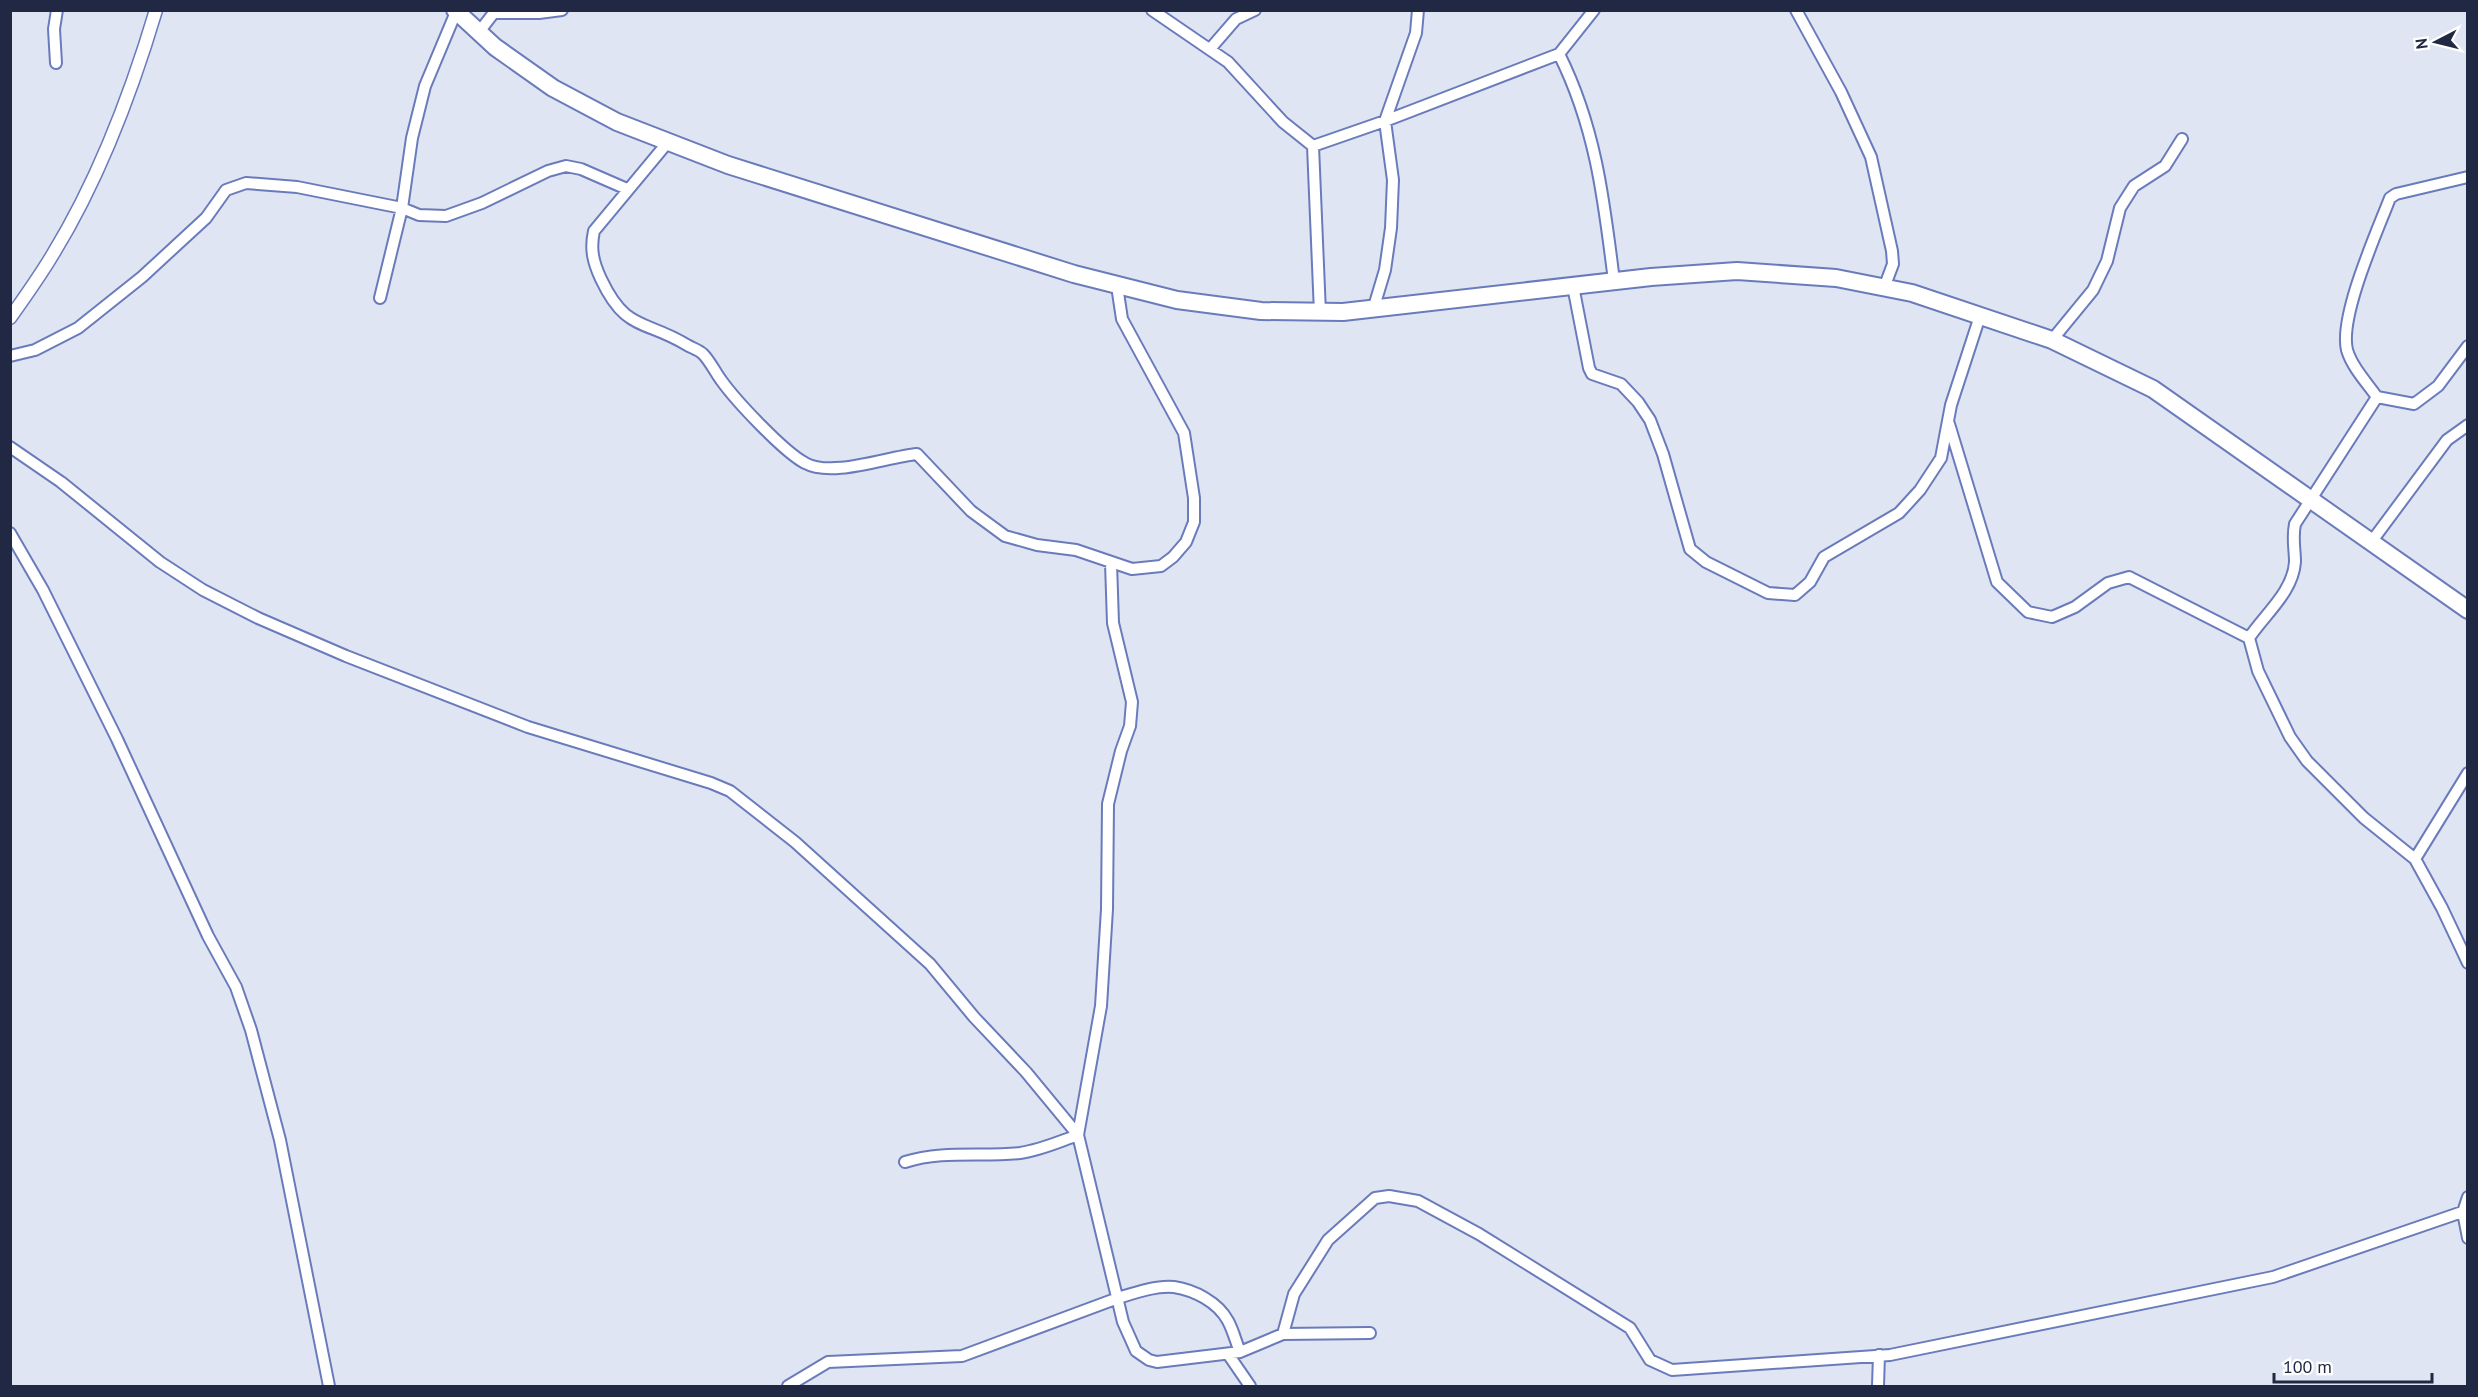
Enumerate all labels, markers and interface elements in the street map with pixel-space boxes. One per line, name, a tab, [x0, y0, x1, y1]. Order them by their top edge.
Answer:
north arrow	[2406, 12, 2466, 72]
text: N	[2411, 37, 2432, 50]
scale bar	[2274, 1346, 2432, 1384]
text: 100 m	[2283, 1355, 2332, 1378]

